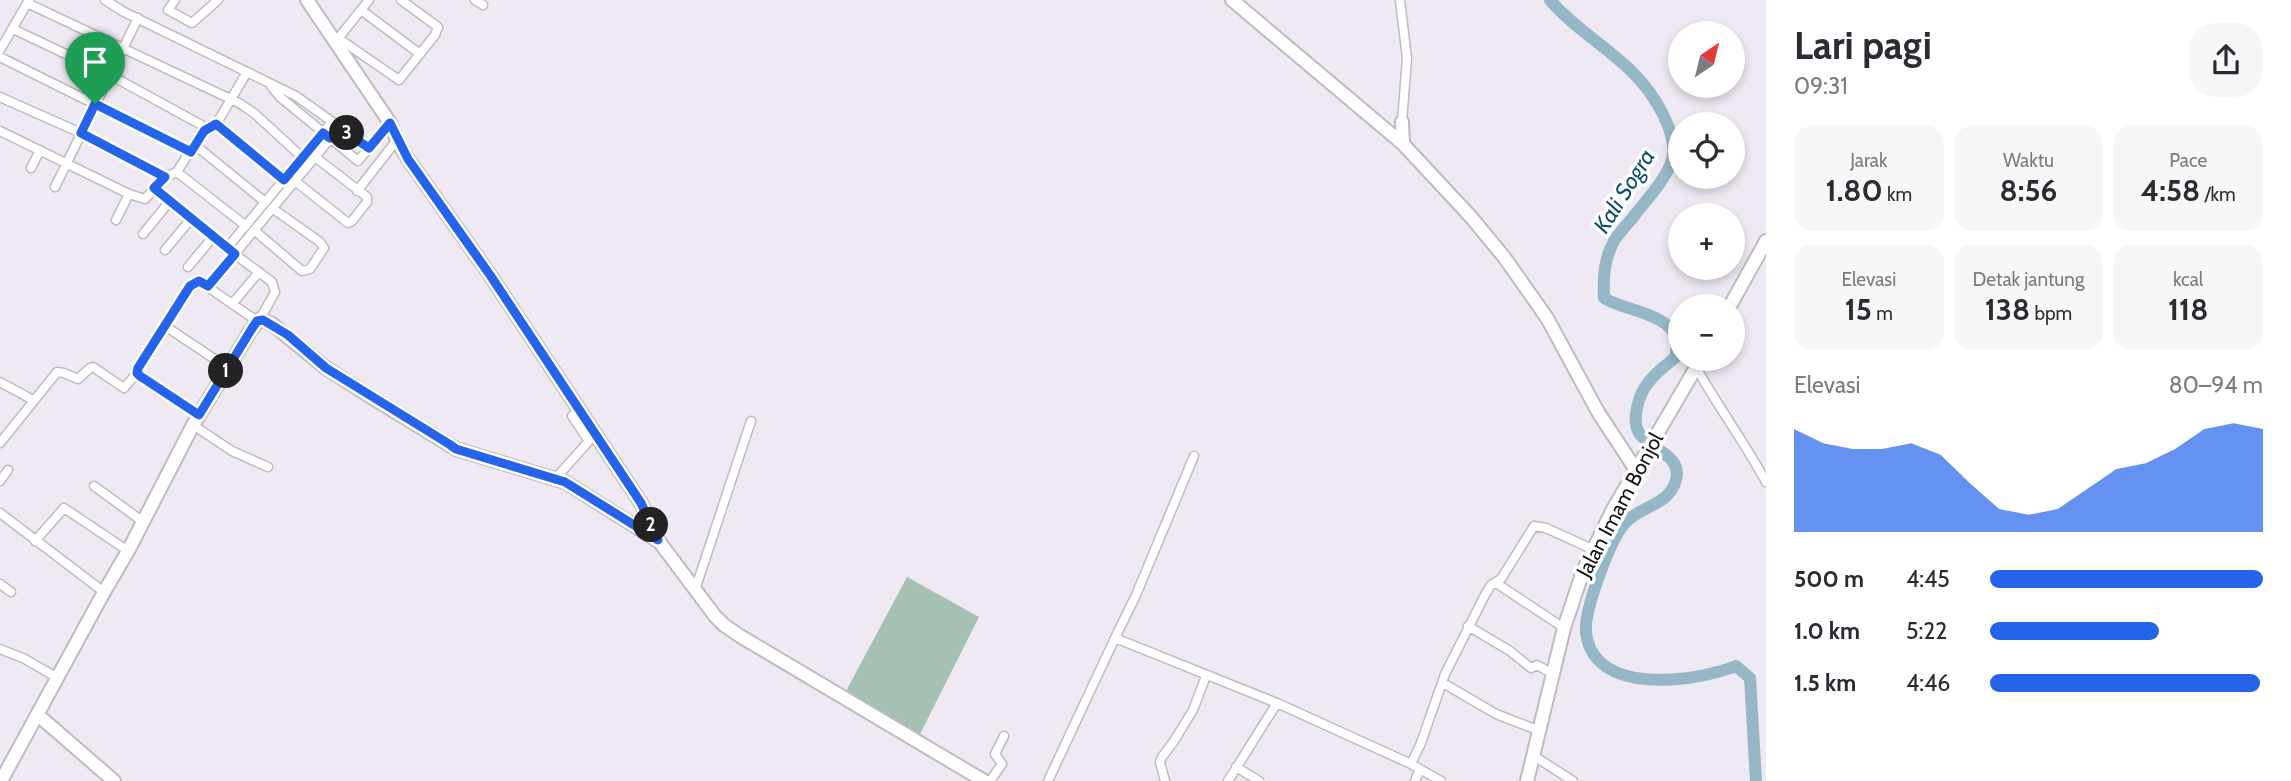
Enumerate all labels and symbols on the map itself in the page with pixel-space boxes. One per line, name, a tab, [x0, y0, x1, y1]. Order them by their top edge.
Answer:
north arrow	[1668, 21, 1745, 98]
pin	[65, 32, 125, 104]
pin: 3	[330, 116, 364, 150]
water label: Kali Sogra	[1587, 144, 1661, 238]
pin: 1	[208, 354, 244, 388]
street label: Jalan Imam Bonjol	[1570, 428, 1669, 583]
pin: 2	[634, 508, 668, 542]

